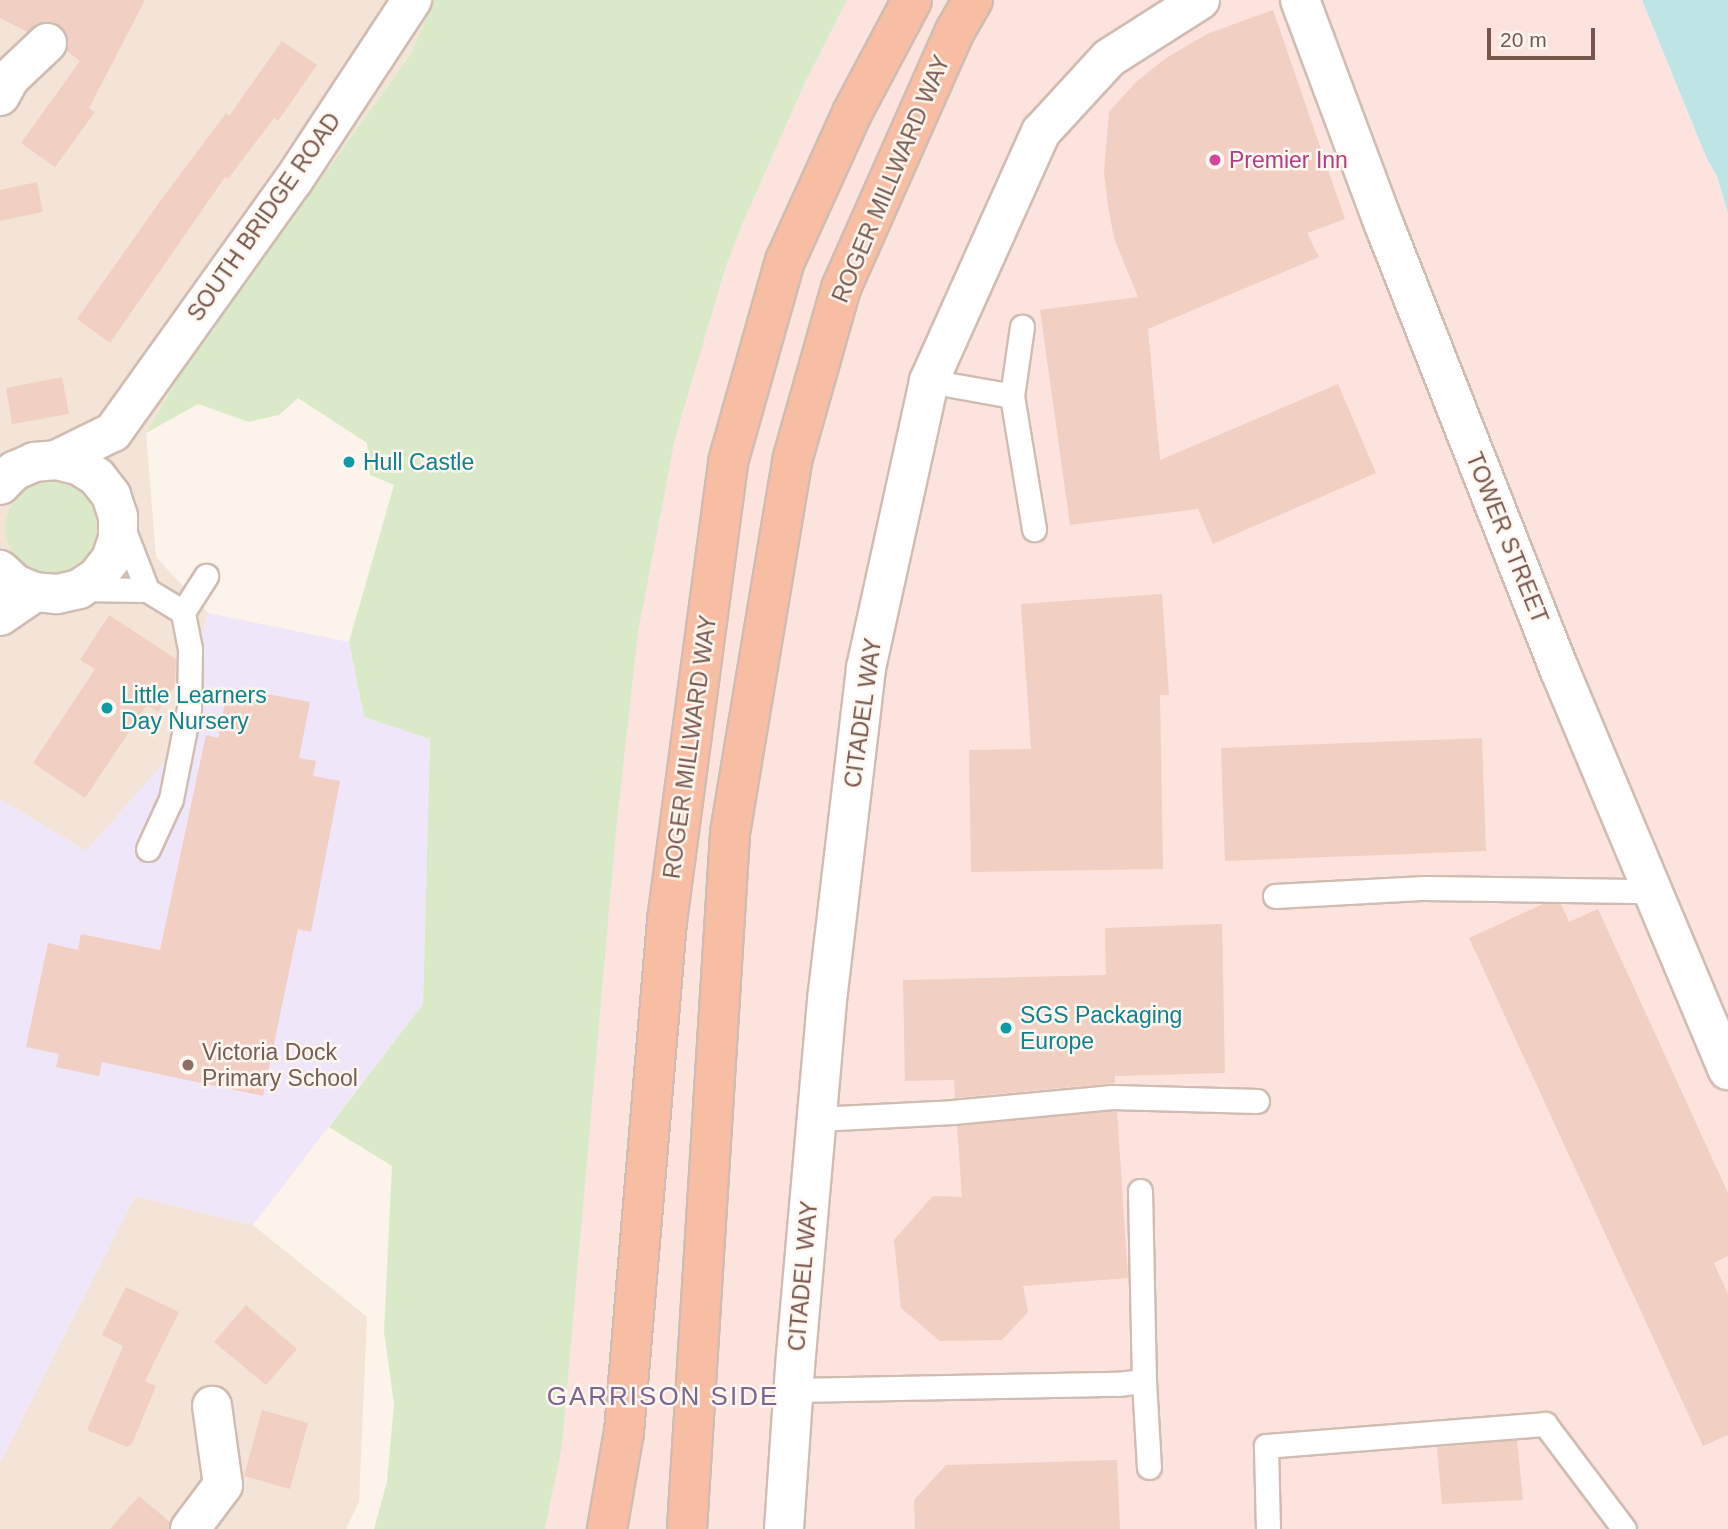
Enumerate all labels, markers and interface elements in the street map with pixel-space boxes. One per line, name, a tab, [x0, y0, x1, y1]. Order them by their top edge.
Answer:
scale bar	[1490, 14, 1598, 58]
text: 20 m	[1500, 28, 1547, 51]
street label: ROGER MILLWARD WAY	[826, 51, 956, 307]
street label: SOUTH BRIDGE ROAD	[182, 108, 346, 326]
place label: Premier Inn	[1229, 146, 1348, 174]
marker: Premier Inn	[1207, 152, 1223, 168]
place label: Hull Castle	[363, 448, 474, 476]
street label: TOWER STREET	[1460, 448, 1554, 628]
marker: Hull Castle	[341, 454, 357, 470]
street label: ROGER MILLWARD WAY	[658, 613, 722, 881]
street label: CITADEL WAY	[839, 636, 887, 790]
place label: Little Learners Day Nursery	[121, 681, 267, 735]
marker: Little Learners Day Nursery	[99, 700, 115, 716]
place label: SGS Packaging Europe	[1020, 1001, 1182, 1055]
marker: SGS Packaging Europe	[998, 1020, 1014, 1036]
place label: Victoria Dock Primary School	[202, 1038, 358, 1092]
marker: Victoria Dock Primary School	[180, 1057, 196, 1073]
street label: CITADEL WAY	[783, 1199, 823, 1353]
district label: GARRISON SIDE	[548, 1381, 778, 1413]

